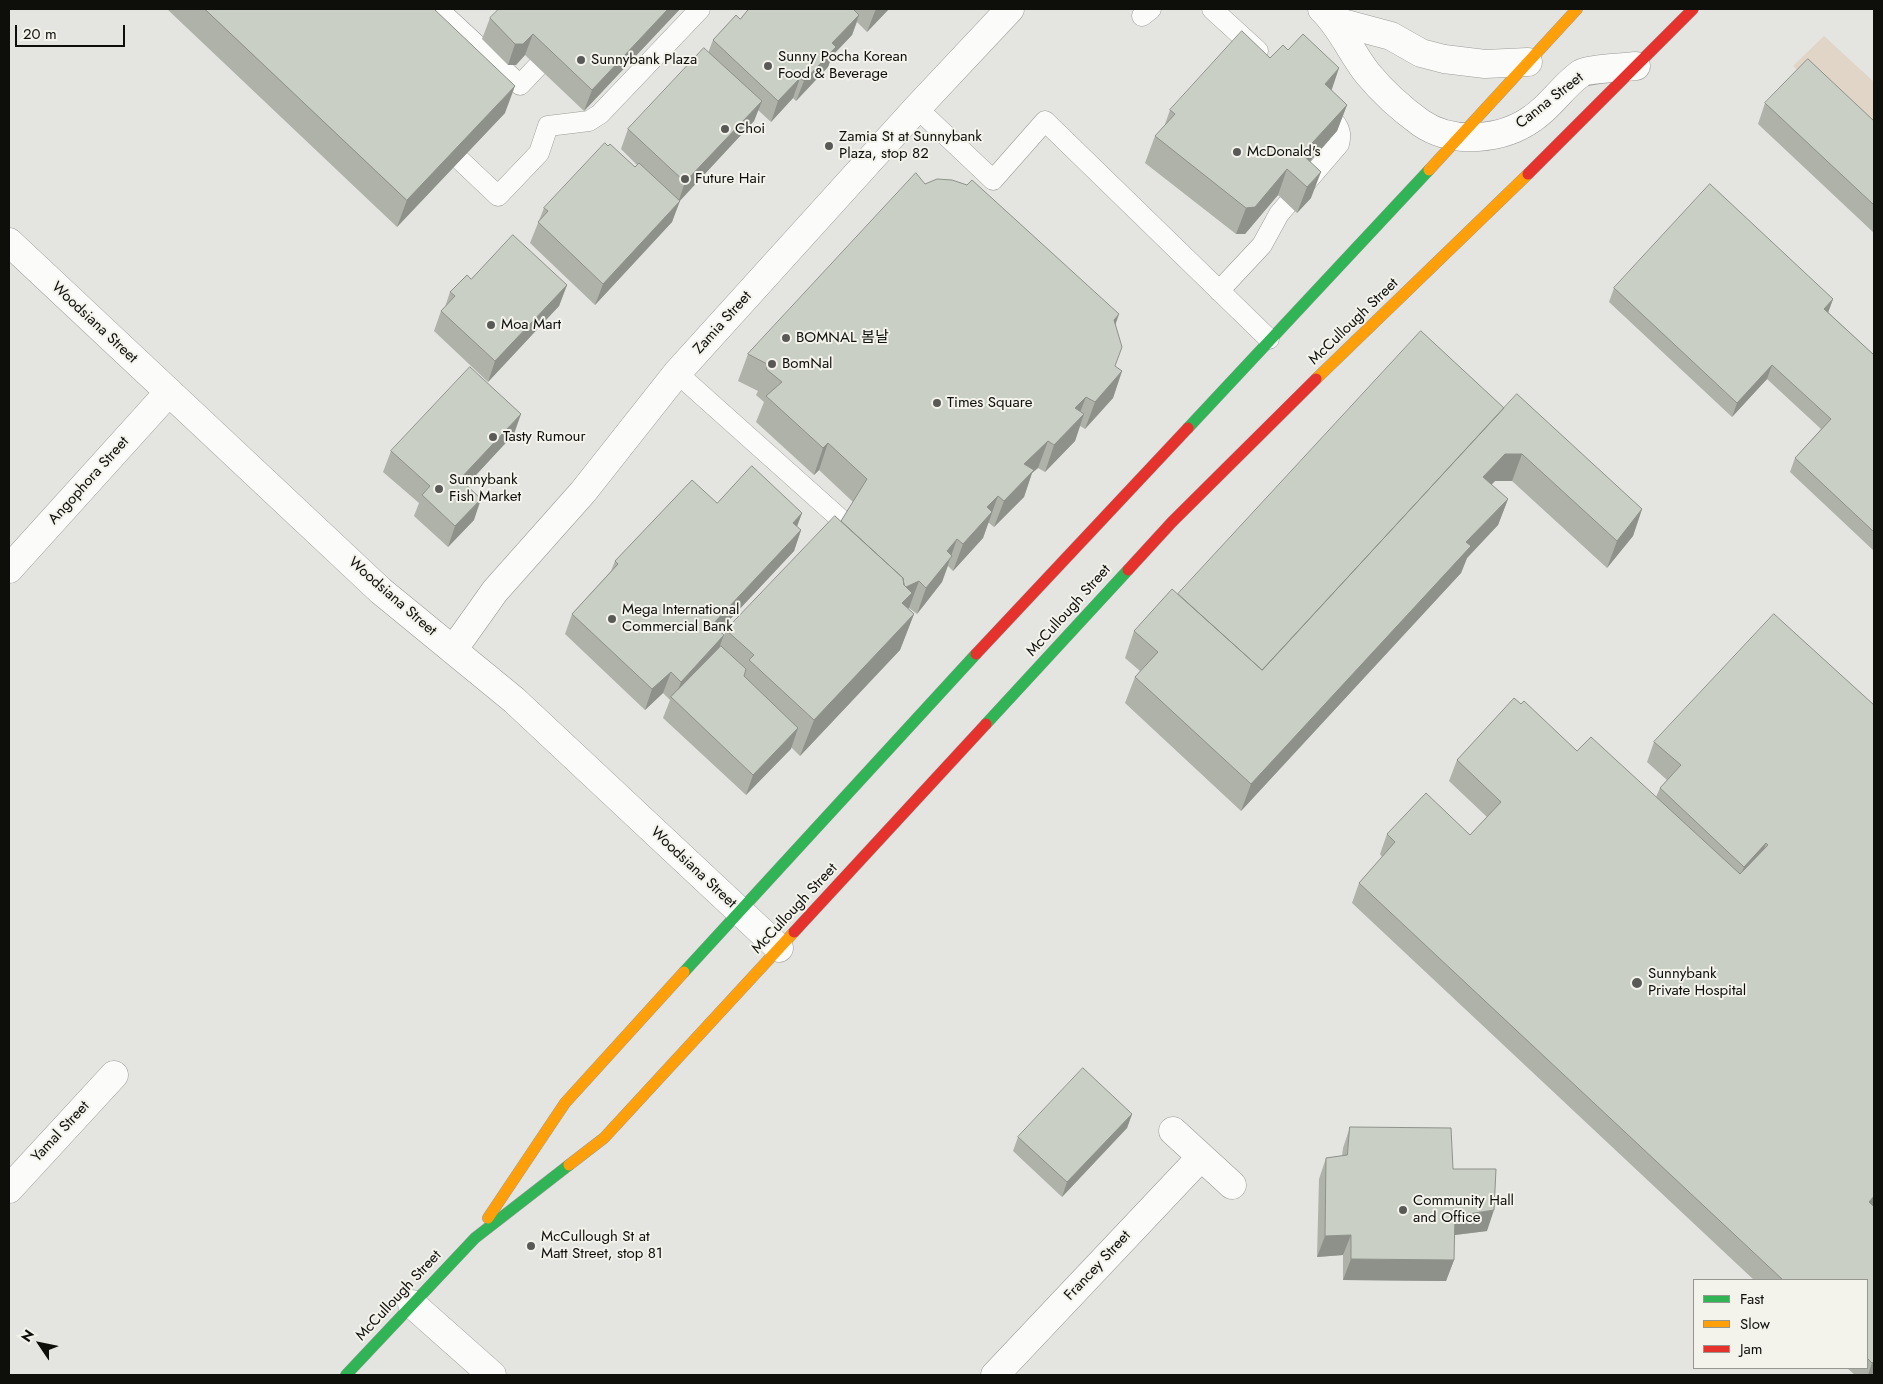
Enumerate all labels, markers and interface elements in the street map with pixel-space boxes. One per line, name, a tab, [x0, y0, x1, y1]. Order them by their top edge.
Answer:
scale bar	[18, 15, 128, 47]
text: 20 m	[23, 23, 57, 45]
place label: Sunny Pocha Korean Food & Beverage	[778, 48, 908, 83]
place label: Sunnybank Plaza	[591, 51, 697, 69]
marker: Sunnybank Plaza	[575, 54, 587, 66]
marker: Sunny Pocha Korean Food & Beverage	[762, 60, 774, 72]
street label: Canna Street	[1513, 69, 1587, 133]
place label: Choi	[735, 120, 765, 138]
marker: Choi	[719, 123, 731, 135]
place label: Zamia St at Sunnybank Plaza, stop 82	[839, 128, 982, 163]
marker: Zamia St at Sunnybank Plaza, stop 82	[823, 140, 835, 152]
place label: McDonald's	[1247, 143, 1321, 161]
marker: McDonald's	[1231, 146, 1243, 158]
place label: Future Hair	[695, 170, 766, 188]
marker: Future Hair	[679, 173, 691, 185]
street label: McCullough Street	[1306, 275, 1402, 369]
street label: Woodsiana Street	[47, 279, 141, 367]
street label: Zamia Street	[690, 288, 756, 358]
place label: Moa Mart	[501, 316, 561, 334]
marker: Moa Mart	[485, 319, 497, 331]
place label: BOMNAL 봄날	[796, 329, 889, 347]
marker: BOMNAL 봄날	[780, 332, 792, 344]
place label: BomNal	[782, 355, 833, 373]
marker: BomNal	[766, 358, 778, 370]
place label: Times Square	[947, 394, 1032, 412]
marker: Times Square	[931, 397, 943, 409]
place label: Tasty Rumour	[503, 428, 586, 446]
marker: Tasty Rumour	[487, 431, 499, 443]
street label: Angophora Street	[45, 433, 133, 529]
place label: Sunnybank Fish Market	[449, 471, 521, 506]
marker: Sunnybank Fish Market	[433, 483, 445, 495]
street label: Woodsiana Street	[344, 554, 440, 640]
street label: McCullough Street	[1023, 561, 1115, 661]
place label: Mega International Commercial Bank	[622, 601, 739, 636]
marker: Mega International Commercial Bank	[606, 613, 618, 625]
street label: Woodsiana Street	[646, 824, 740, 912]
street label: McCullough Street	[748, 860, 842, 958]
place label: Sunnybank Private Hospital	[1648, 965, 1746, 1000]
marker: Sunnybank Private Hospital	[1630, 976, 1644, 990]
street label: Yamal Street	[28, 1098, 94, 1166]
place label: Community Hall and Office	[1413, 1192, 1514, 1227]
marker: Community Hall and Office	[1397, 1204, 1409, 1216]
street label: Francey Street	[1061, 1227, 1135, 1305]
place label: McCullough St at Matt Street, stop 81	[541, 1228, 663, 1263]
marker: McCullough St at Matt Street, stop 81	[525, 1240, 537, 1252]
street label: McCullough Street	[352, 1247, 446, 1345]
legend	[1693, 1279, 1868, 1369]
text: Fast	[1740, 1288, 1764, 1310]
text: Slow	[1740, 1313, 1770, 1335]
north arrow	[15, 1319, 65, 1369]
text: N	[16, 1325, 39, 1346]
text: Jam	[1740, 1338, 1763, 1360]

